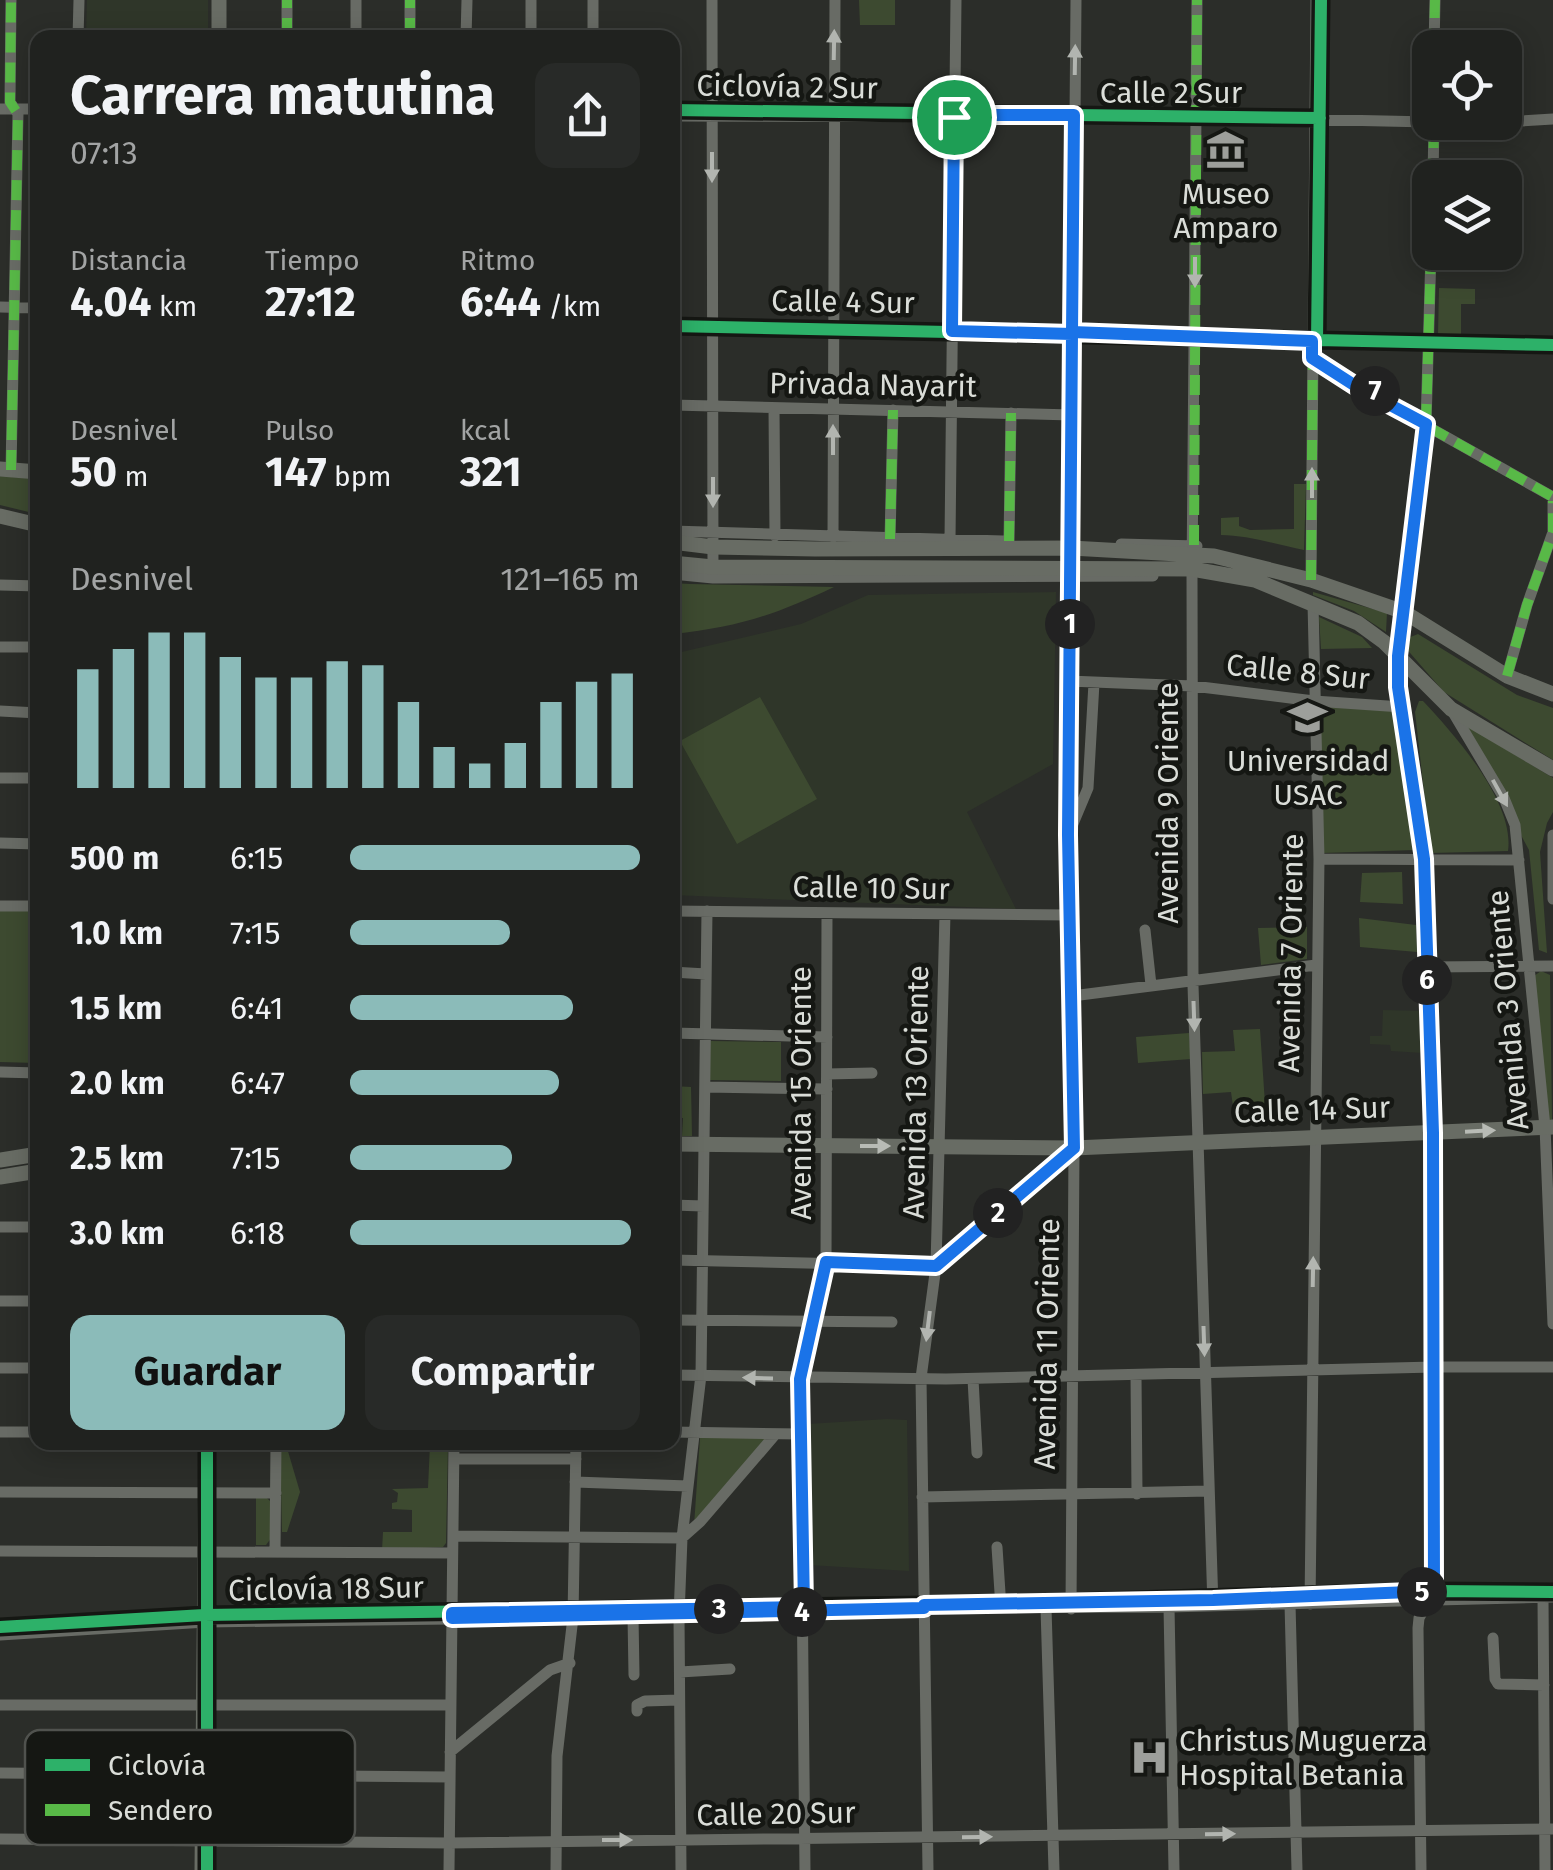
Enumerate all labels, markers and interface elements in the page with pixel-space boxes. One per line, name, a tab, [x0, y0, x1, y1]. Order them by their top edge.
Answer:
one-way arrow	[826, 28, 842, 60]
map controls	[1412, 30, 1522, 270]
button: locate	[1412, 30, 1522, 140]
one-way arrow	[1067, 44, 1083, 76]
text: Carrera matutina	[70, 63, 495, 129]
button: share	[535, 63, 640, 168]
street label: Ciclovía 2 Sur	[696, 67, 878, 107]
pin	[912, 75, 997, 160]
street label: Calle 2 Sur	[1100, 75, 1243, 111]
icon: arrive	[927, 90, 982, 145]
museum icon: Museo Amparo	[1205, 129, 1247, 171]
text: 07:13	[70, 134, 138, 172]
one-way arrow	[704, 152, 720, 184]
button: layers	[1412, 160, 1522, 270]
place label: Museo Amparo	[1174, 176, 1278, 246]
text: Distancia	[70, 244, 187, 277]
text: Tiempo	[265, 244, 360, 277]
text: Ritmo	[460, 244, 535, 277]
one-way arrow	[1187, 257, 1203, 289]
text: 4.04	[70, 277, 152, 327]
text: 27:12	[265, 277, 356, 327]
text: 6:44	[460, 277, 541, 327]
street label: Calle 4 Sur	[771, 283, 915, 321]
text: km	[152, 290, 197, 323]
text: /km	[541, 290, 601, 323]
street label: Privada Nayarit	[769, 365, 977, 405]
pin: 7	[1350, 366, 1400, 416]
text: 7	[1368, 374, 1382, 407]
text: Desnivel	[70, 414, 178, 447]
text: Pulso	[265, 414, 334, 447]
text: kcal	[460, 414, 510, 447]
one-way arrow	[825, 423, 841, 455]
text: 50	[70, 447, 117, 497]
text: 147	[265, 447, 327, 497]
text: 321	[460, 447, 522, 497]
text: m	[117, 460, 149, 493]
text: bpm	[327, 460, 391, 493]
one-way arrow	[1304, 466, 1320, 498]
one-way arrow	[705, 477, 721, 509]
text: Desnivel	[70, 560, 193, 598]
text: 121–165 m	[500, 560, 640, 598]
pin: 1	[1045, 599, 1095, 649]
text: 1	[1064, 607, 1077, 640]
street label: Calle 8 Sur	[1224, 647, 1372, 697]
street label: Avenida 9 Oriente	[1150, 682, 1186, 924]
school or university icon: Universidad USAC	[1287, 696, 1329, 738]
place label: Universidad USAC	[1227, 743, 1389, 813]
one-way arrow	[1492, 779, 1509, 808]
street label: Avenida 7 Oriente	[1271, 833, 1311, 1073]
text: 500 m	[70, 839, 159, 877]
text: 6:15	[230, 839, 283, 877]
street label: Calle 10 Sur	[792, 869, 950, 907]
street label: Avenida 3 Oriente	[1480, 888, 1536, 1132]
text: 1.0 km	[70, 914, 163, 952]
text: 7:15	[230, 914, 281, 952]
pin: 6	[1402, 955, 1452, 1005]
text: 6	[1419, 963, 1435, 996]
street label: Avenida 13 Oriente	[896, 965, 936, 1219]
street label: Avenida 15 Oriente	[783, 966, 819, 1220]
text: 1.5 km	[70, 989, 162, 1027]
text: 6:41	[230, 989, 284, 1027]
one-way arrow	[1187, 1000, 1203, 1032]
text: 2.0 km	[70, 1064, 165, 1102]
text: 6:47	[230, 1064, 285, 1102]
street label: Calle 14 Sur	[1233, 1089, 1391, 1131]
one-way arrow	[1464, 1123, 1496, 1139]
one-way arrow	[859, 1138, 891, 1154]
text: 2.5 km	[70, 1139, 164, 1177]
text: 7:15	[230, 1139, 281, 1177]
pin: 2	[973, 1188, 1023, 1238]
text: 2	[991, 1196, 1005, 1229]
text: 3.0 km	[70, 1214, 165, 1252]
text: 6:18	[230, 1214, 285, 1252]
street label: Avenida 11 Oriente	[1027, 1218, 1067, 1470]
one-way arrow	[1305, 1256, 1321, 1288]
one-way arrow	[920, 1310, 936, 1342]
button: Guardar	[70, 1315, 345, 1430]
button: Compartir	[365, 1315, 640, 1430]
one-way arrow	[1197, 1325, 1213, 1357]
one-way arrow	[741, 1369, 773, 1385]
pin: 5	[1397, 1567, 1447, 1617]
street label: Ciclovía 18 Sur	[228, 1569, 425, 1609]
text: 5	[1414, 1575, 1430, 1608]
pin: 3	[694, 1584, 744, 1634]
pin: 4	[777, 1587, 827, 1637]
text: 3	[712, 1592, 726, 1625]
text: 4	[794, 1595, 810, 1628]
place label: Christus Muguerza Hospital Betania	[1179, 1723, 1428, 1793]
legend	[25, 1730, 355, 1845]
hospital icon: Christus Muguerza Hospital Betania	[1128, 1737, 1170, 1779]
text: Ciclovía	[108, 1749, 206, 1782]
text: Sendero	[108, 1794, 213, 1827]
street label: Calle 20 Sur	[696, 1795, 856, 1833]
one-way arrow	[1205, 1825, 1237, 1841]
one-way arrow	[961, 1828, 993, 1844]
one-way arrow	[601, 1832, 633, 1848]

